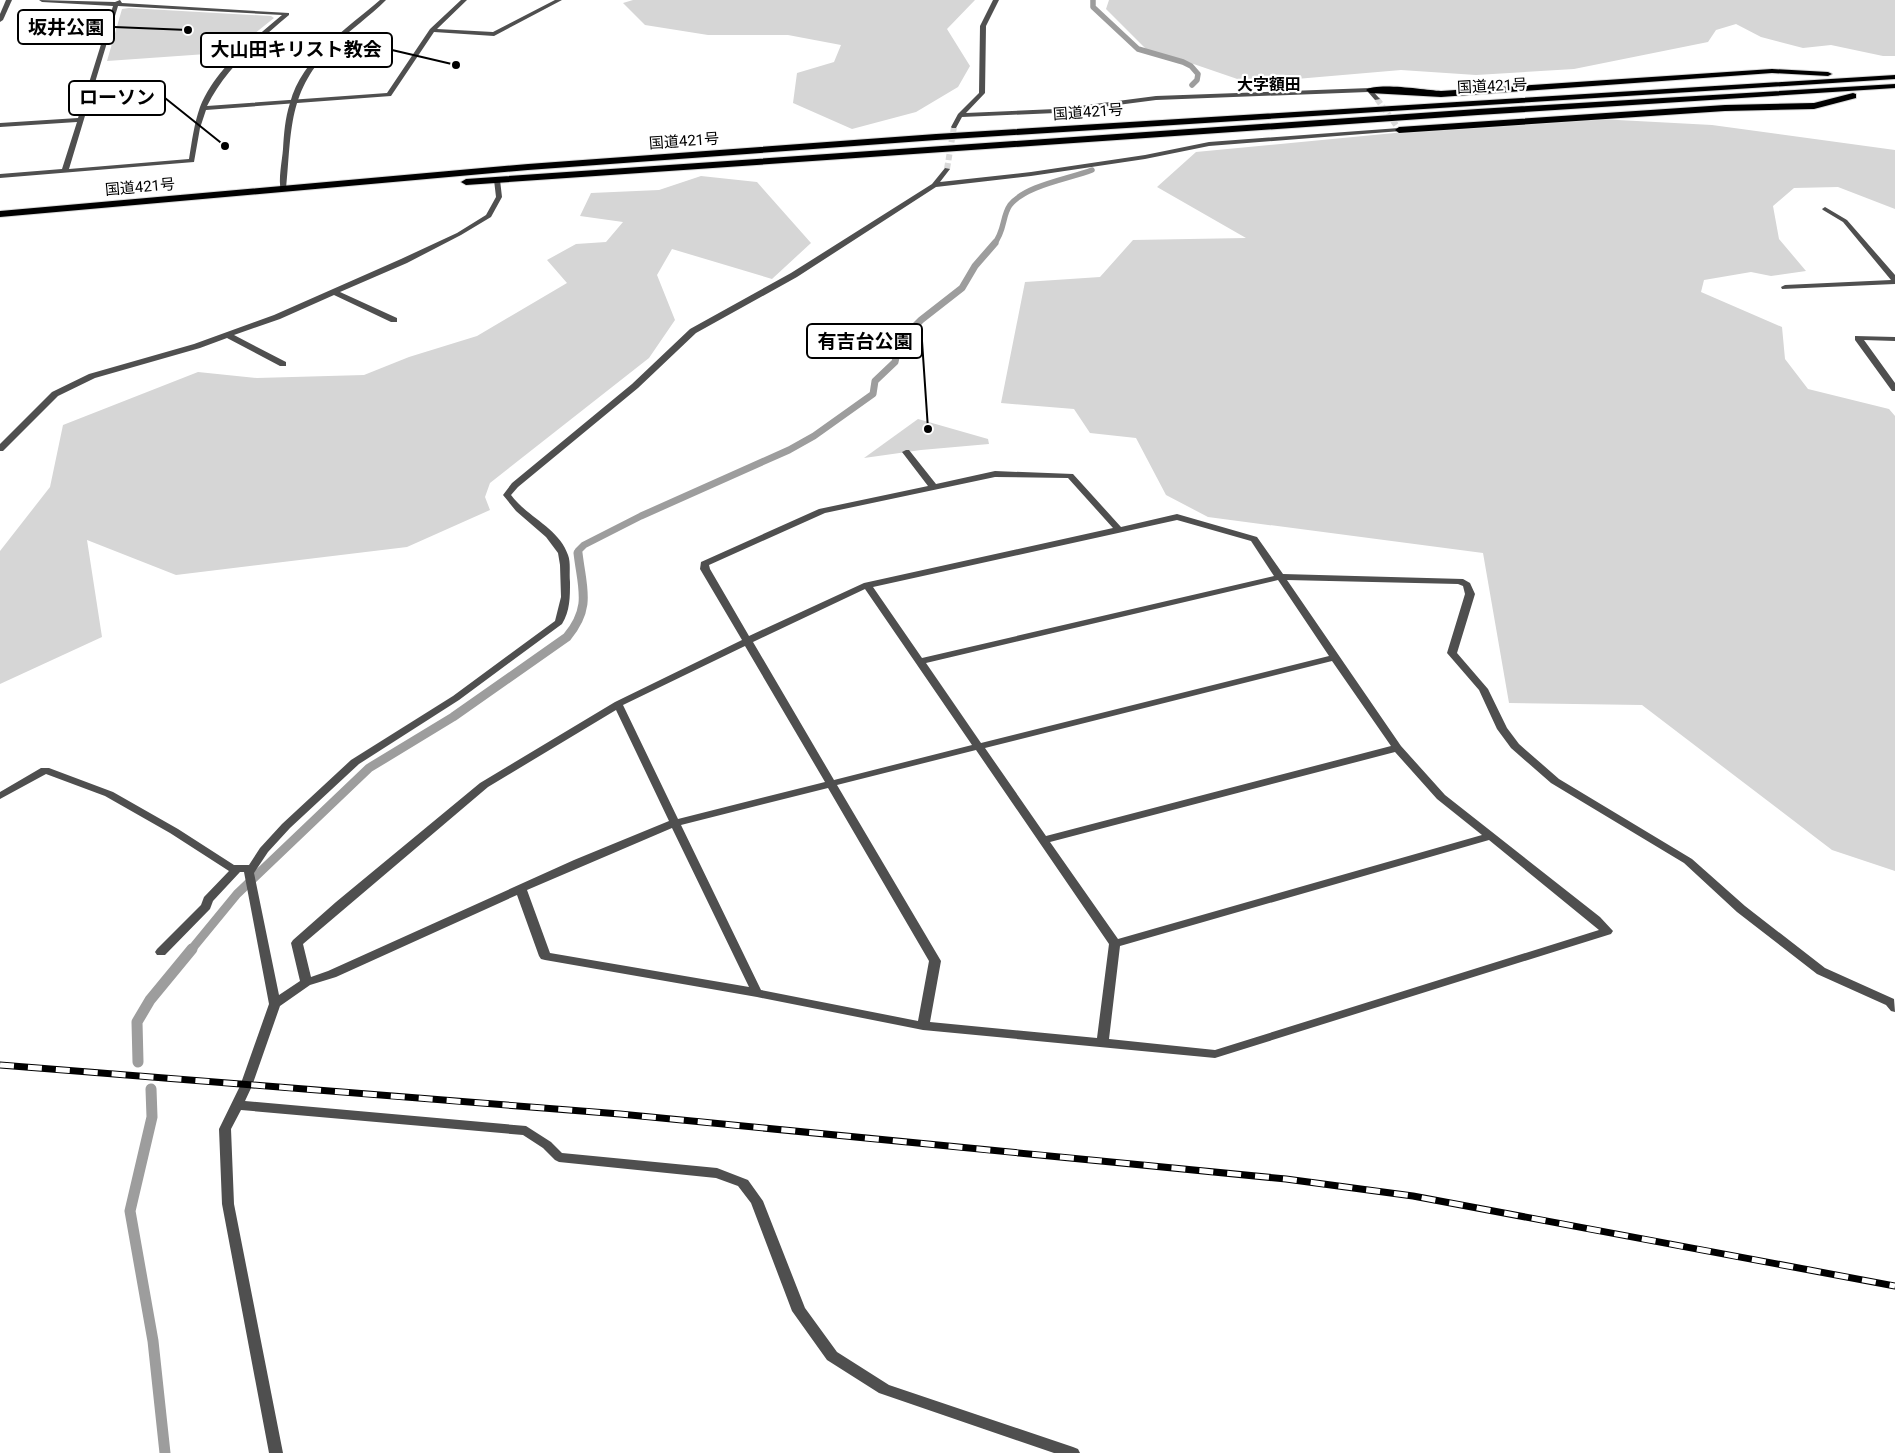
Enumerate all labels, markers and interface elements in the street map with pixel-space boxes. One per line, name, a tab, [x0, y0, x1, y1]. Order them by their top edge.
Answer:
callout: 坂井公園	[18, 10, 114, 44]
text: 坂井公園	[28, 16, 104, 39]
callout: 大山田キリスト教会	[201, 33, 392, 67]
text: 大山田キリスト教会	[210, 38, 382, 61]
district label: 大字額田	[1237, 75, 1301, 94]
street label: 国道421号	[1456, 75, 1528, 97]
callout: ローソン	[69, 81, 165, 115]
text: ローソン	[79, 86, 155, 109]
street label: 国道421号	[1052, 101, 1124, 123]
street label: 国道421号	[648, 130, 720, 152]
street label: 国道421号	[104, 175, 176, 199]
callout: 有吉台公園	[807, 324, 922, 358]
text: 有吉台公園	[817, 330, 913, 353]

